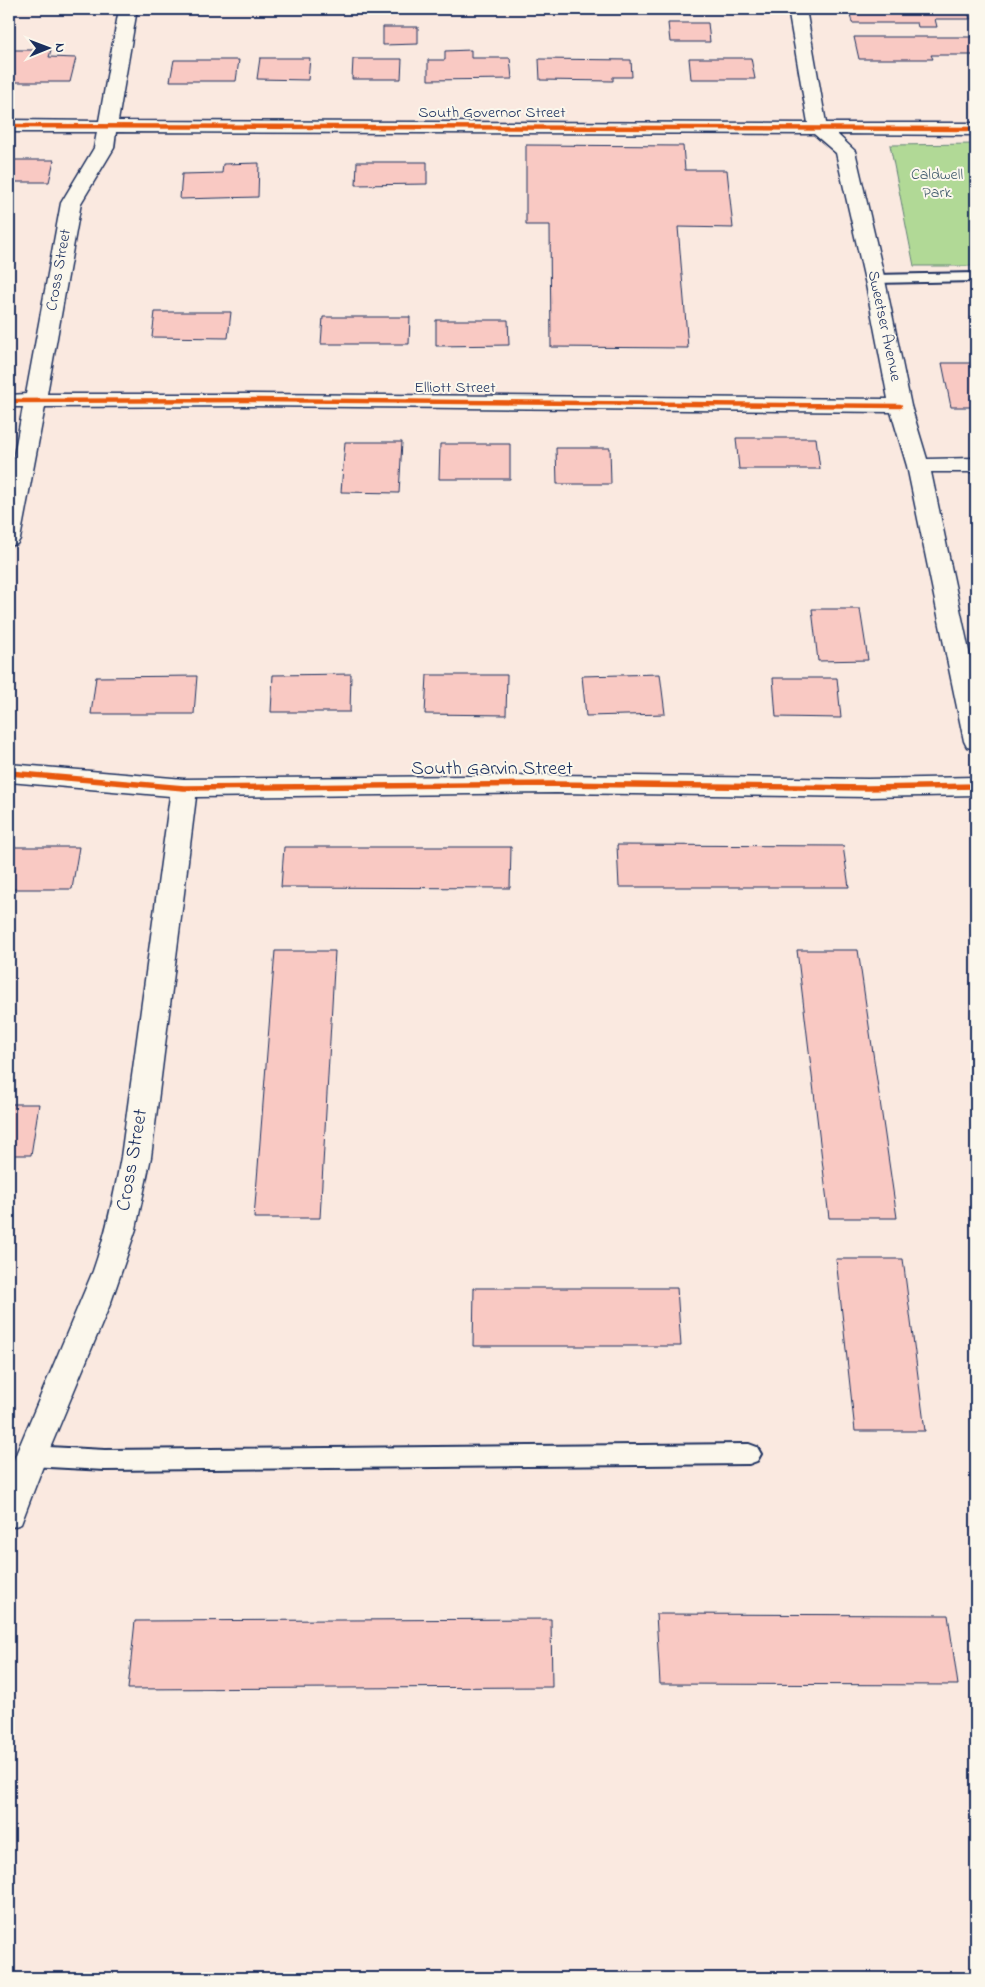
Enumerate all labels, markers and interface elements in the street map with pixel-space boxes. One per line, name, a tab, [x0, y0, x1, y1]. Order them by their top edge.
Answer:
north arrow	[22, 22, 72, 72]
text: N	[49, 43, 70, 53]
street label: South Governor Street	[418, 101, 566, 125]
park label: Caldwell Park	[911, 163, 963, 205]
street label: Cross Street	[40, 227, 78, 313]
street label: Sweetser Avenue	[861, 268, 908, 384]
street label: Elliott Street	[414, 376, 496, 400]
street label: South Garvin Street	[411, 755, 573, 784]
street label: Cross Street	[110, 1106, 156, 1213]

